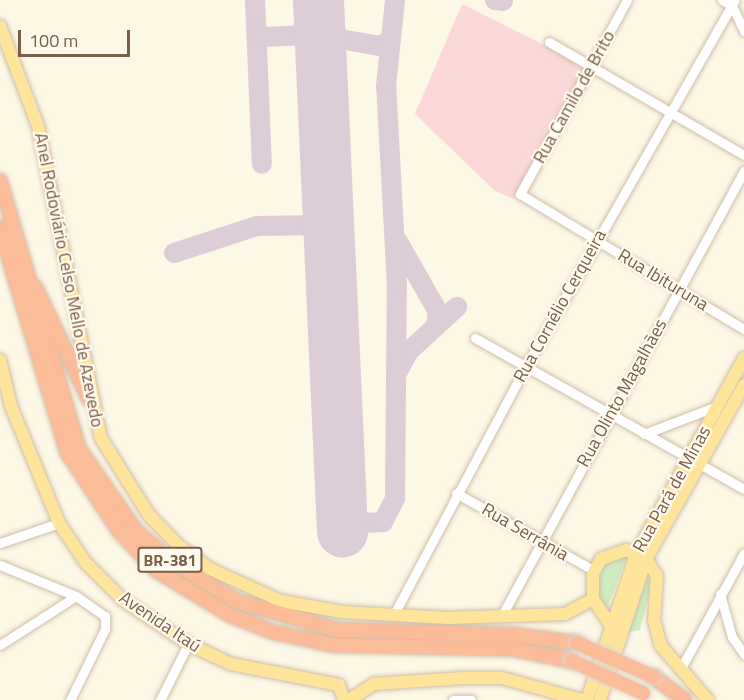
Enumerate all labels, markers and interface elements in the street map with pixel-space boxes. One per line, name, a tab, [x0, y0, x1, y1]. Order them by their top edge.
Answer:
scale bar	[21, 18, 134, 56]
text: 100 m	[29, 27, 78, 54]
street label: Rua Camilo de Brito	[529, 27, 619, 167]
street label: Anel Rodoviário Celso Mello de Azevedo	[30, 131, 108, 429]
street label: Rua Cornélio Cerqueira	[509, 226, 611, 386]
street label: Rua Ibituruna	[614, 245, 712, 315]
street label: Rua Olinto Magalhães	[572, 315, 672, 471]
street label: Rua Pará de Minas	[628, 422, 716, 556]
street label: Rua Serrânia	[478, 499, 572, 565]
road number: BR-381	[137, 547, 203, 573]
street label: Avenida Itaú	[115, 587, 205, 657]

